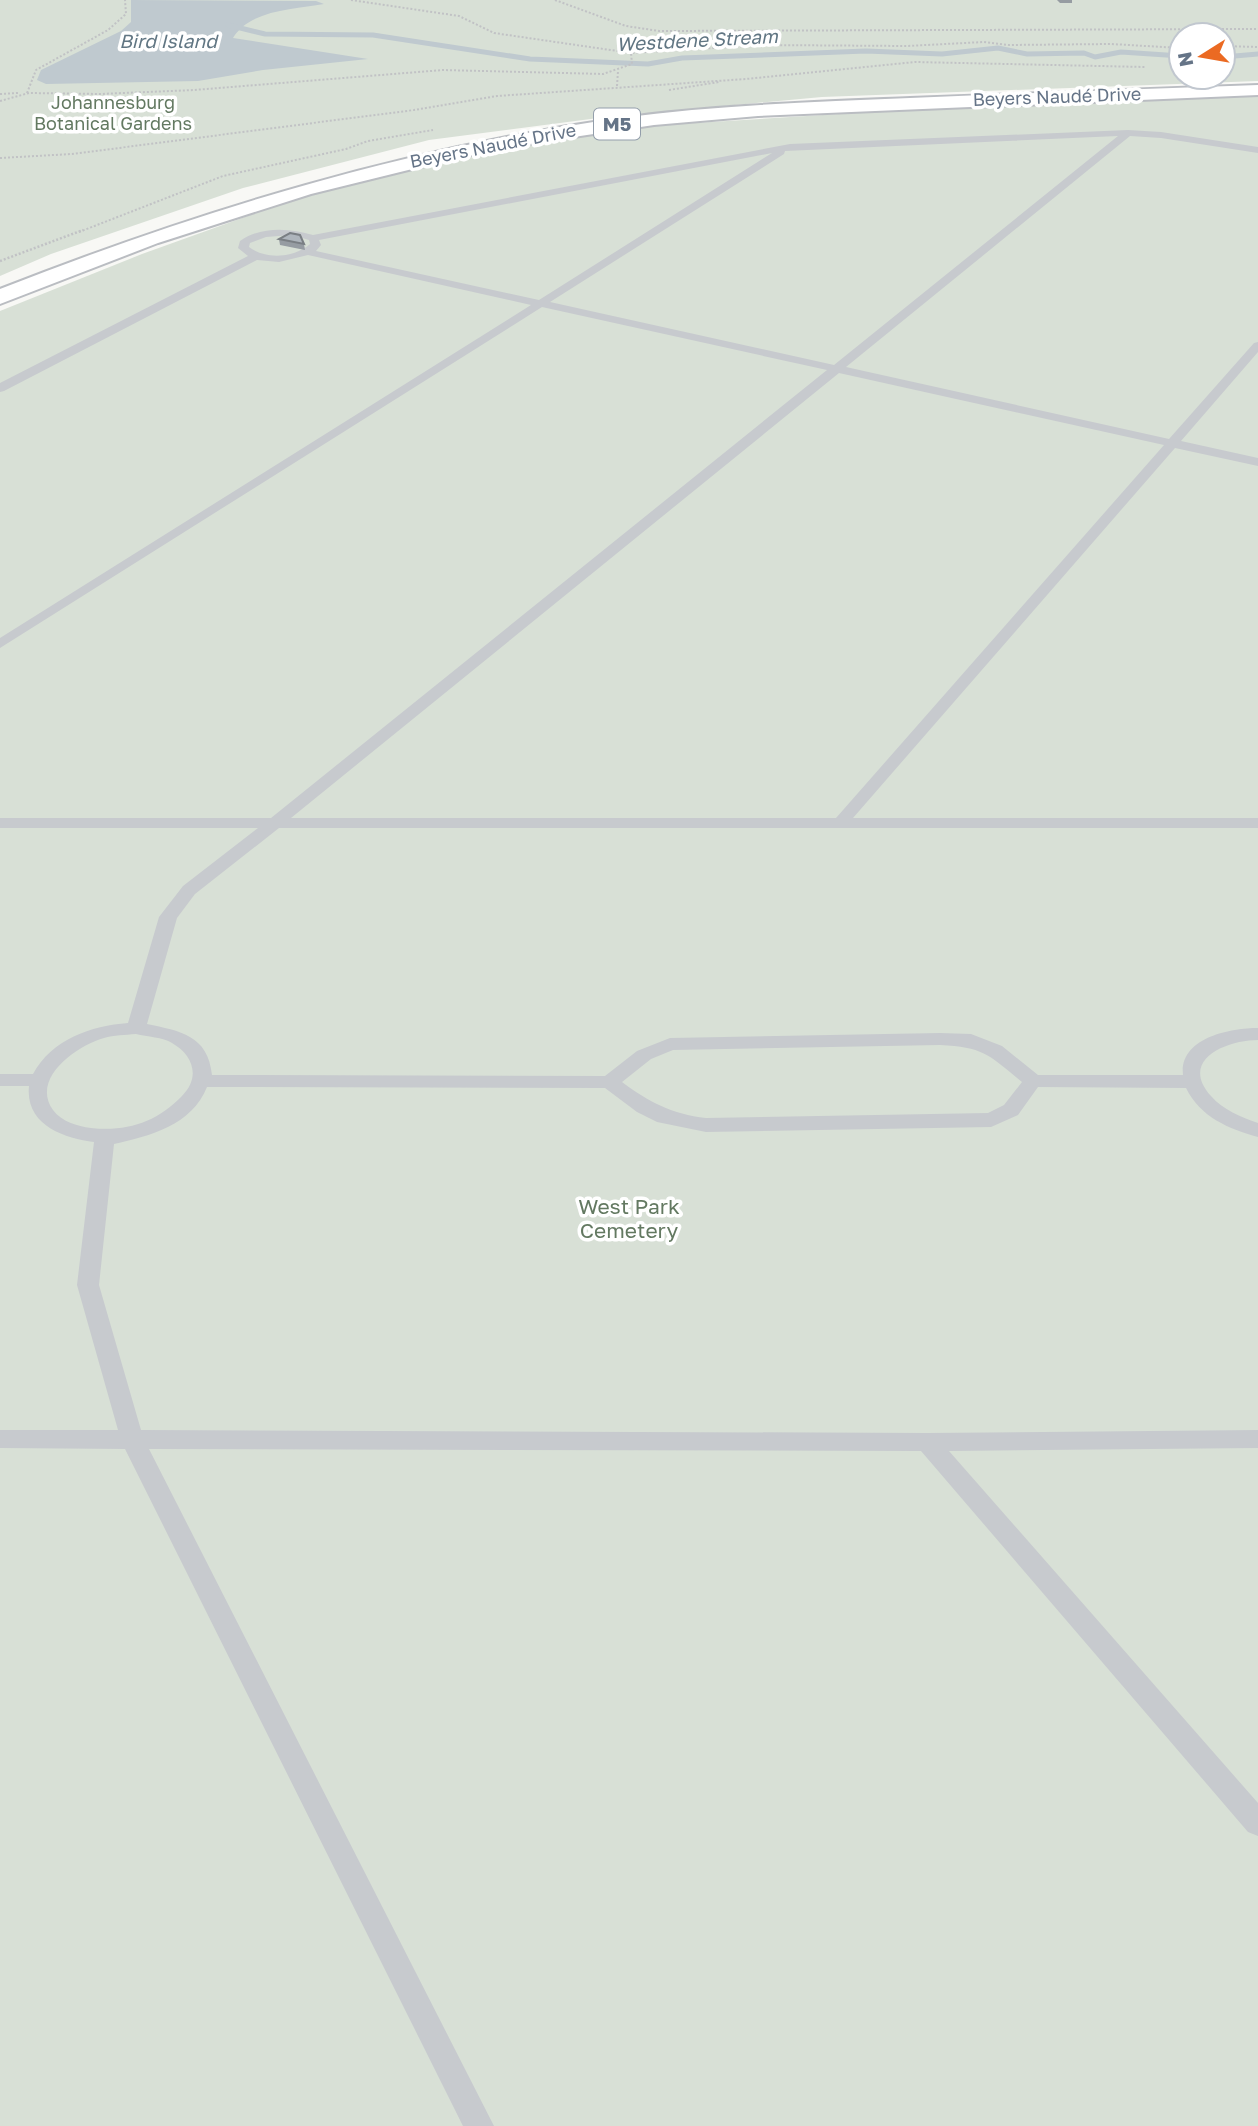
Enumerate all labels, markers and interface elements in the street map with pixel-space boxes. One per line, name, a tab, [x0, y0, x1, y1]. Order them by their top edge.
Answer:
north arrow	[1167, 21, 1237, 91]
water label: Westdene Stream	[616, 24, 779, 55]
water label: Bird Island	[119, 29, 219, 52]
text: N	[1172, 50, 1197, 69]
street label: Beyers Naudé Drive	[972, 82, 1142, 110]
park label: Johannesburg Botanical Gardens	[34, 91, 192, 134]
road number: M5	[594, 108, 640, 140]
street label: Beyers Naudé Drive	[408, 118, 578, 172]
park label: West Park Cemetery	[578, 1193, 680, 1243]

